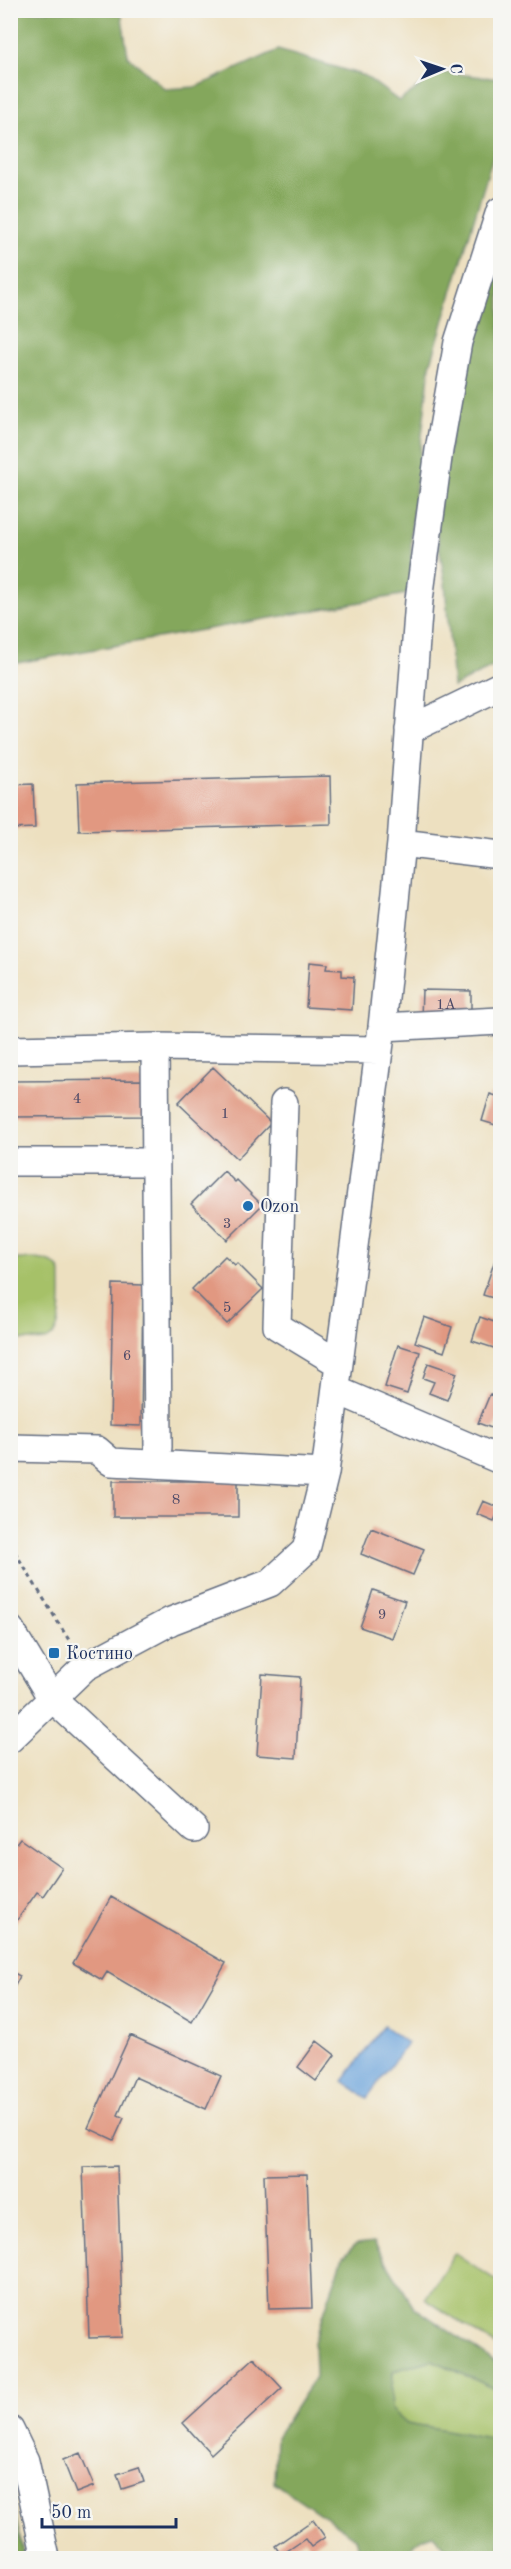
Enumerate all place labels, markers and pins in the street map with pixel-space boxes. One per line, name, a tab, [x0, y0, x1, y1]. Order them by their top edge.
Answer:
place label: Ozon	[260, 1198, 299, 1216]
marker: Ozon	[241, 1199, 255, 1213]
place label: Костино	[66, 1645, 133, 1663]
marker: Костино	[47, 1646, 61, 1660]

